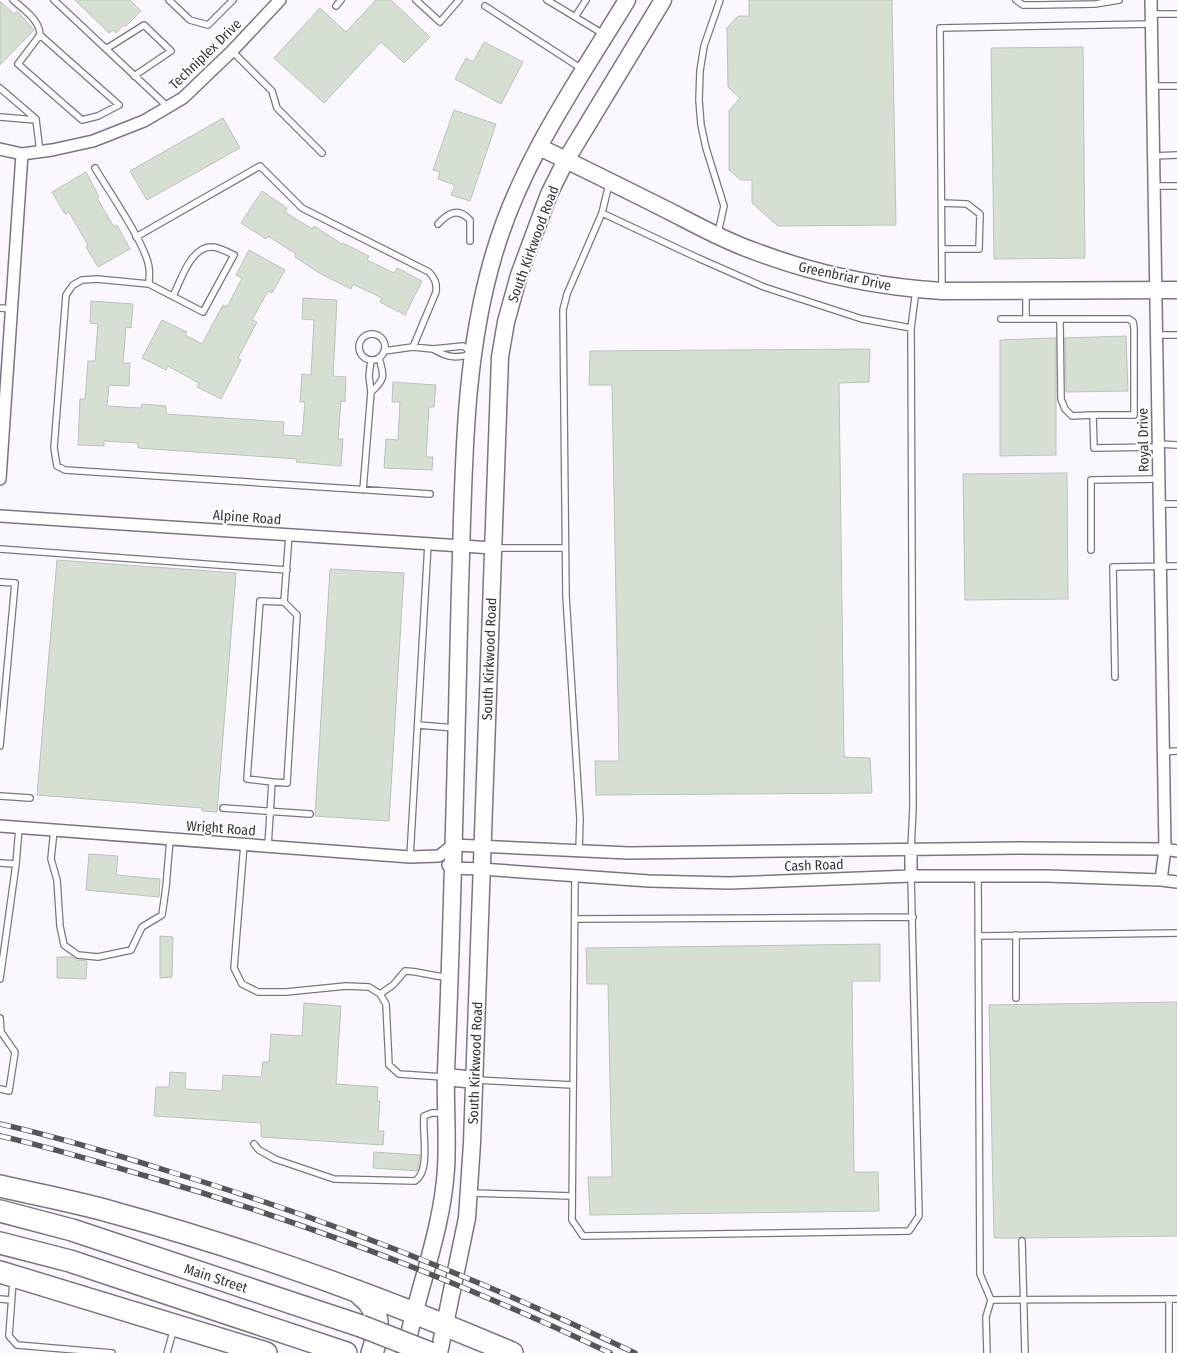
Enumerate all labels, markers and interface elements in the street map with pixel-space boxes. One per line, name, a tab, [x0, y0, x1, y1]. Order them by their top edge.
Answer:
street label: Techniplex Drive	[166, 16, 245, 93]
street label: South Kirkwood Road	[504, 184, 562, 305]
street label: Greenbriar Drive	[797, 258, 893, 295]
street label: Royal Drive	[1134, 408, 1153, 472]
street label: Alpine Road	[212, 507, 282, 528]
street label: South Kirkwood Road	[479, 597, 500, 721]
street label: Wright Road	[186, 818, 256, 839]
street label: Cash Road	[784, 856, 844, 875]
street label: South Kirkwood Road	[465, 1001, 486, 1125]
street label: Main Street	[182, 1260, 250, 1297]

